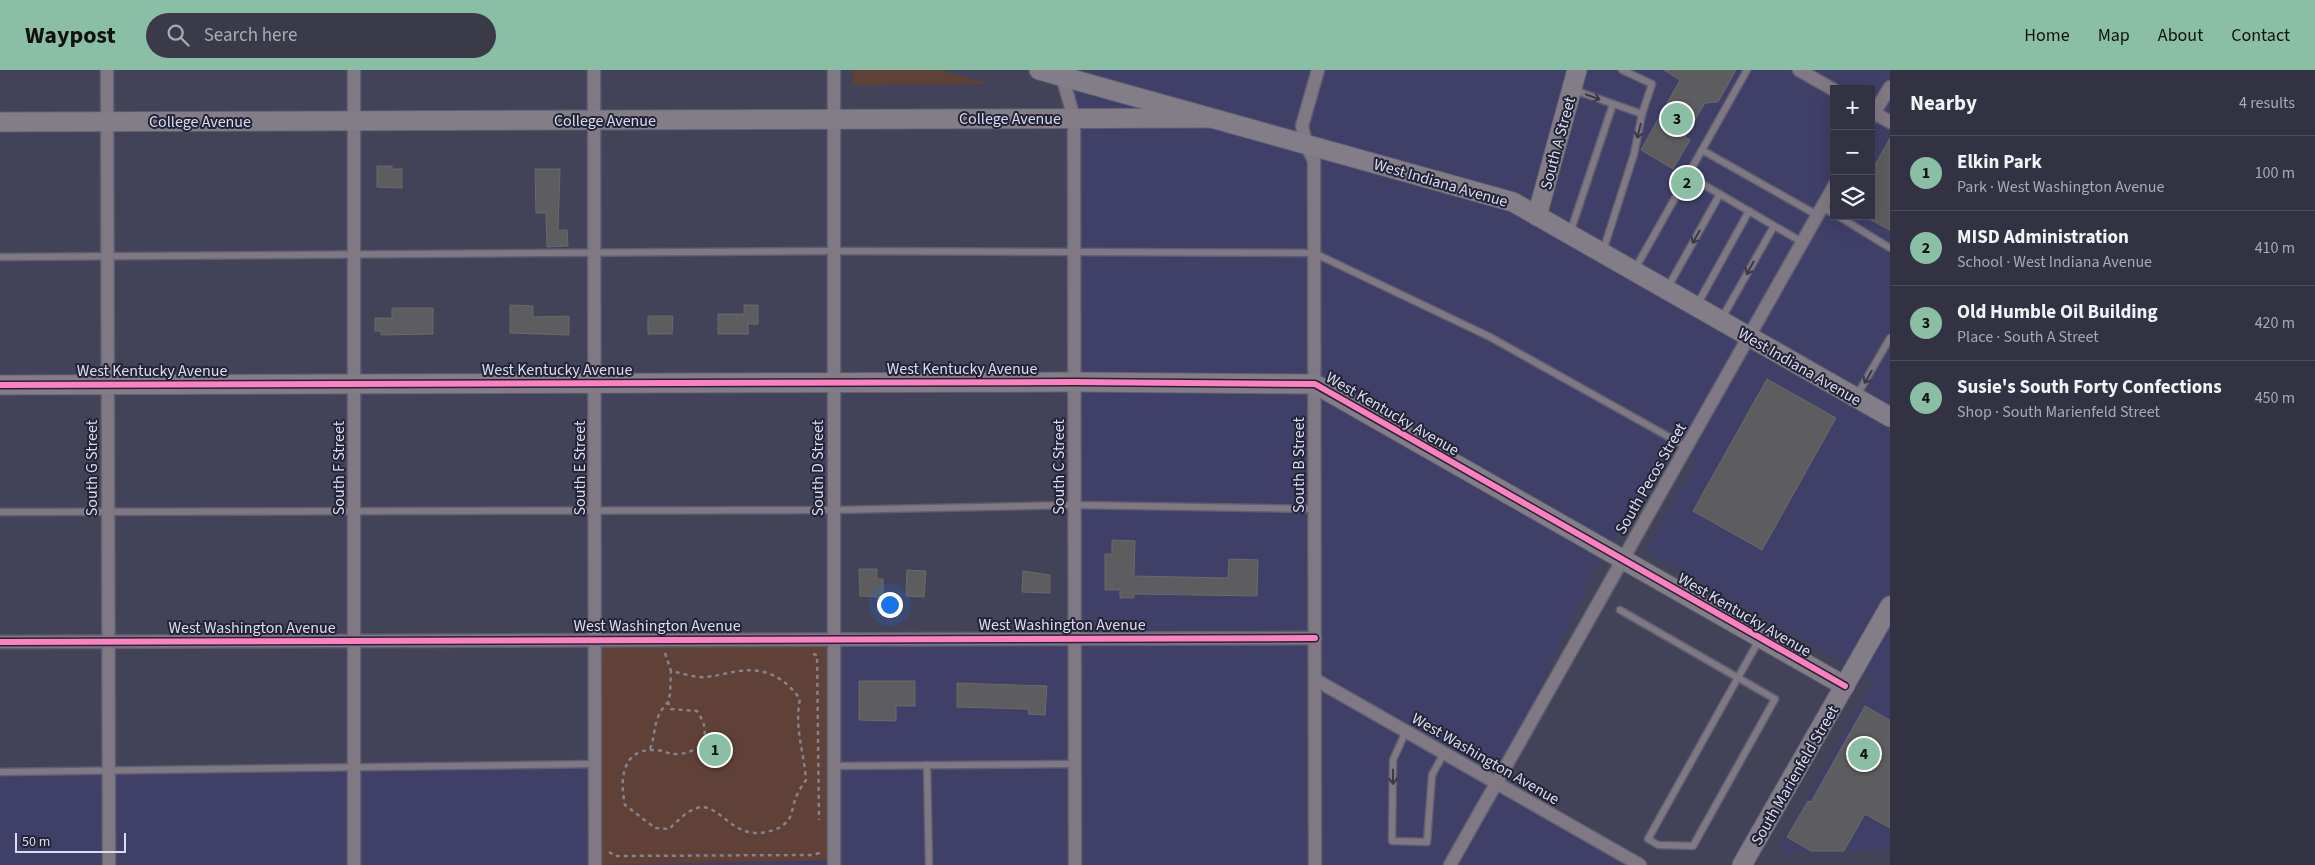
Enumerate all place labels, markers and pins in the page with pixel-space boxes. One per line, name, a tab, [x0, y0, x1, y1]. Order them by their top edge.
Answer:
pin: 3	[1661, 100, 1693, 138]
pin: 2	[1671, 164, 1703, 202]
pin: 1	[699, 731, 731, 769]
pin: 4	[1848, 735, 1880, 773]

